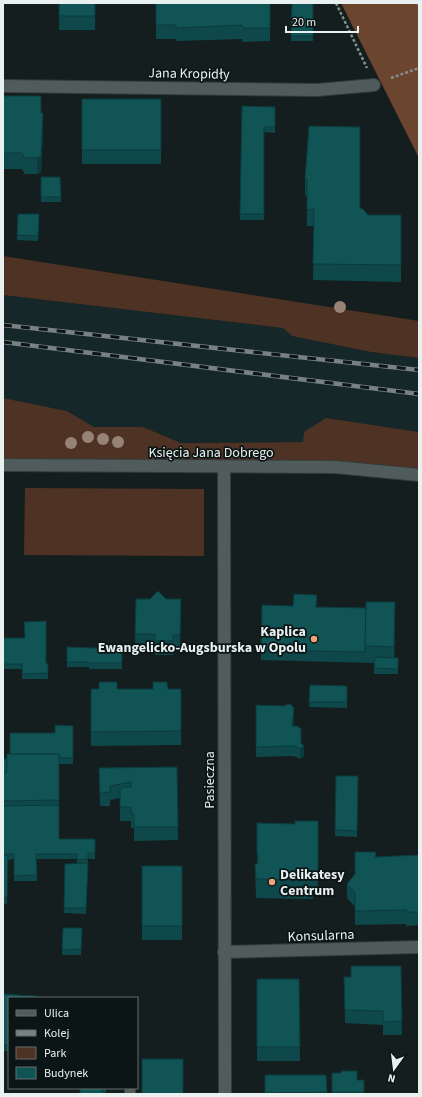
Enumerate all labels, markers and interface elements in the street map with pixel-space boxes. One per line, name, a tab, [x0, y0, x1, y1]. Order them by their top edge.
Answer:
scale bar	[286, 8, 358, 34]
text: 20 m	[292, 14, 316, 31]
street label: Jana Kropidły	[148, 63, 230, 85]
street label: Księcia Jana Dobrego	[148, 443, 274, 463]
place label: Kaplica Ewangelicko-Augsburska w Opolu	[98, 622, 306, 658]
marker: Kaplica Ewangelicko-Augsburska w Opolu	[309, 634, 319, 644]
street label: Pasieczna	[200, 751, 220, 809]
place label: Delikatesy Centrum	[280, 865, 345, 901]
marker: Delikatesy Centrum	[267, 877, 277, 887]
street label: Konsularna	[287, 925, 355, 947]
legend	[8, 997, 138, 1089]
text: Ulica	[44, 1005, 69, 1022]
text: Kolej	[44, 1025, 69, 1042]
text: Park	[44, 1045, 66, 1062]
north arrow	[374, 1049, 414, 1089]
text: Budynek	[44, 1065, 88, 1082]
text: N	[386, 1070, 397, 1086]

